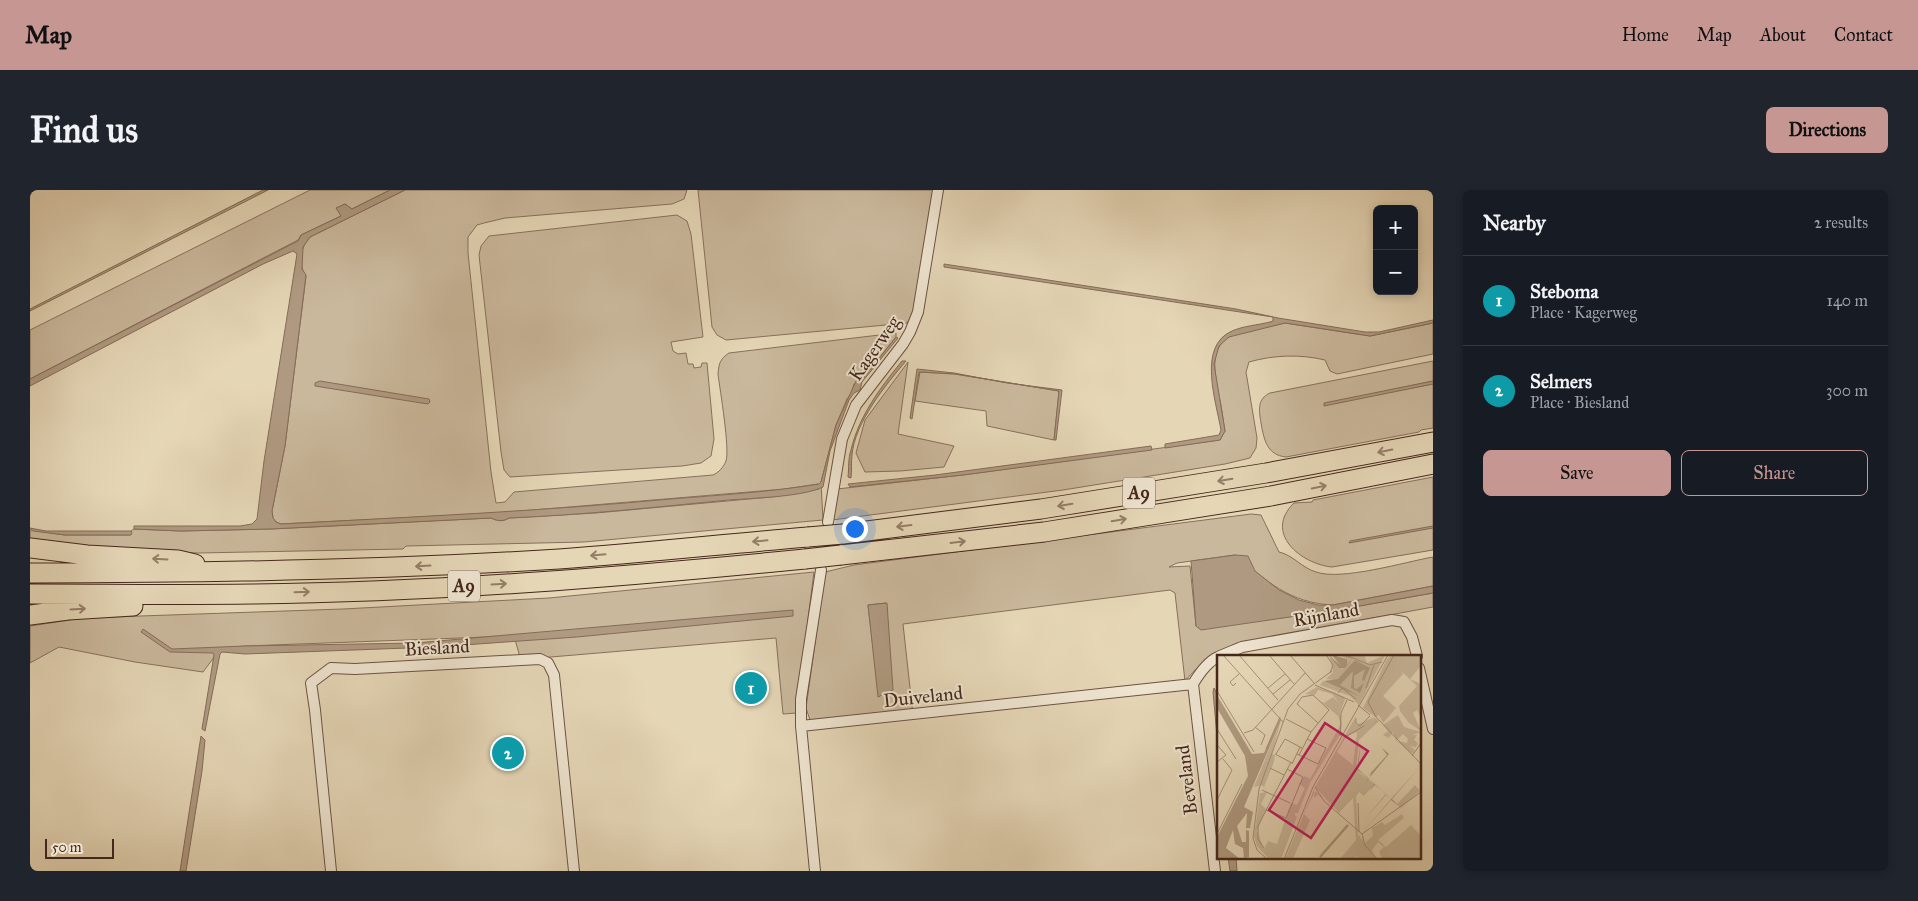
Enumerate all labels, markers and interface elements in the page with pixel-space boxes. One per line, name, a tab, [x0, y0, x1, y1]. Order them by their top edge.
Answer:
text: Map	[25, 20, 72, 50]
text: Home	[1622, 24, 1669, 46]
text: Map	[1697, 24, 1732, 46]
text: About	[1760, 24, 1806, 46]
text: Contact	[1834, 24, 1893, 46]
button: Directions	[1766, 107, 1888, 153]
text: Find us	[30, 109, 138, 152]
map controls	[1373, 205, 1418, 295]
button: +	[1373, 205, 1418, 250]
text: Nearby	[1483, 210, 1546, 236]
text: 2 results	[1814, 213, 1868, 232]
button: −	[1373, 250, 1418, 295]
text: Steboma	[1530, 280, 1598, 303]
text: 1	[1496, 291, 1502, 310]
text: 140 m	[1827, 291, 1868, 310]
text: Place · Kagerweg	[1530, 303, 1637, 322]
street label: Kagerweg	[844, 311, 906, 386]
text: Selmers	[1530, 370, 1592, 393]
text: 2	[1495, 381, 1503, 400]
text: 300 m	[1826, 381, 1868, 400]
text: Place · Biesland	[1530, 393, 1629, 412]
one-way arrow	[1377, 447, 1393, 456]
button: Save	[1483, 450, 1671, 496]
button: Share	[1681, 450, 1868, 496]
one-way arrow	[1218, 475, 1234, 485]
road number: A9	[1123, 478, 1155, 508]
one-way arrow	[1311, 482, 1327, 491]
one-way arrow	[1057, 500, 1073, 510]
one-way arrow	[1111, 515, 1127, 525]
your location	[842, 516, 868, 542]
one-way arrow	[896, 521, 912, 531]
one-way arrow	[752, 537, 768, 546]
one-way arrow	[950, 537, 966, 547]
one-way arrow	[590, 551, 606, 560]
one-way arrow	[152, 555, 168, 564]
one-way arrow	[415, 561, 431, 570]
road number: A9	[448, 571, 480, 602]
one-way arrow	[491, 579, 507, 588]
one-way arrow	[294, 588, 310, 597]
street label: Rijnland	[1291, 597, 1361, 632]
one-way arrow	[70, 604, 86, 613]
street label: Biesland	[404, 634, 471, 661]
inset map	[1217, 655, 1420, 858]
pin: 1	[735, 669, 767, 707]
street label: Duiveland	[882, 681, 964, 712]
pin: 2	[492, 734, 524, 772]
street label: Beveland	[1171, 743, 1202, 816]
scale bar	[45, 836, 114, 859]
text: 50 m	[52, 839, 81, 856]

